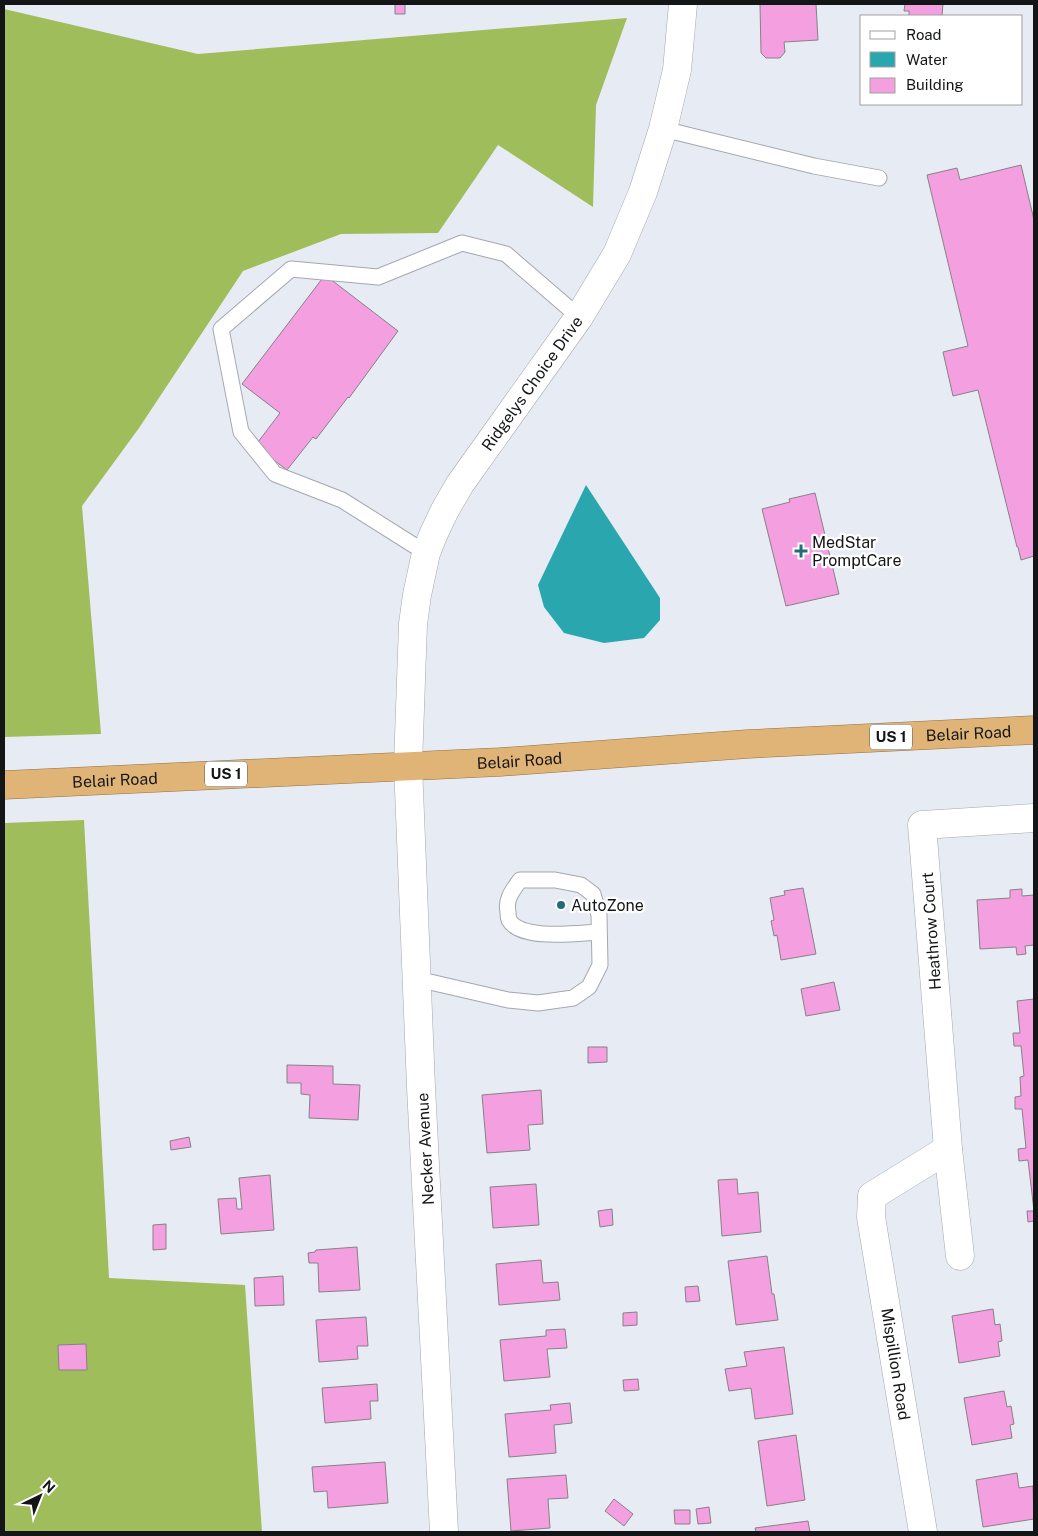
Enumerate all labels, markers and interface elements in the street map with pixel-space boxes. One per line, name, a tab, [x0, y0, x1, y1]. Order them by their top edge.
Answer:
legend	[860, 15, 1023, 105]
text: Road	[906, 26, 942, 43]
text: Water	[906, 51, 948, 68]
text: Building	[906, 76, 964, 93]
street label: Ridgelys Choice Drive	[478, 312, 587, 455]
place label: MedStar PromptCare	[812, 533, 902, 570]
marker: MedStar PromptCare	[794, 544, 808, 558]
street label: Belair Road	[925, 722, 1012, 745]
road number: US 1	[870, 724, 912, 750]
street label: Belair Road	[476, 749, 563, 773]
road number: US 1	[205, 762, 247, 786]
street label: Belair Road	[72, 769, 158, 792]
street label: Heathrow Court	[918, 871, 945, 991]
place label: AutoZone	[571, 896, 644, 915]
marker: AutoZone	[555, 899, 567, 911]
street label: Necker Avenue	[413, 1092, 438, 1206]
street label: Mispillion Road	[877, 1307, 914, 1421]
north arrow	[15, 1471, 65, 1521]
text: N	[39, 1477, 58, 1496]

